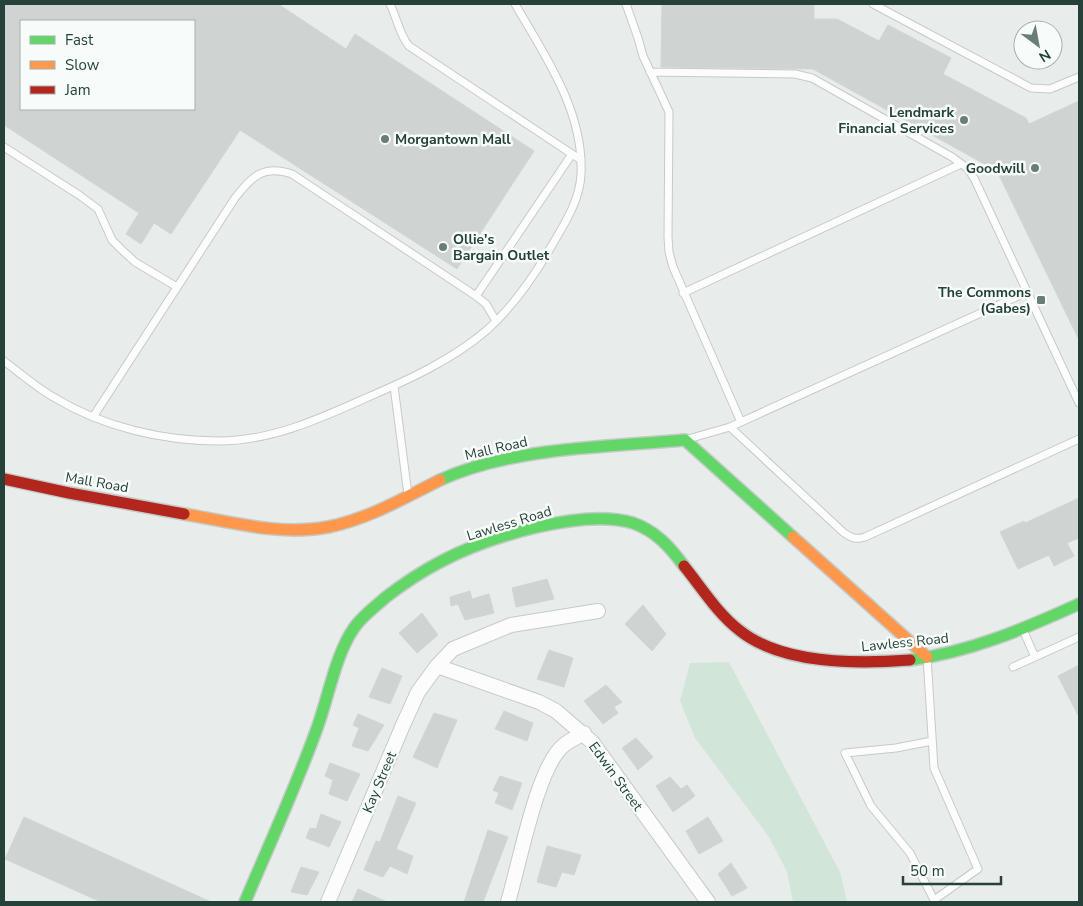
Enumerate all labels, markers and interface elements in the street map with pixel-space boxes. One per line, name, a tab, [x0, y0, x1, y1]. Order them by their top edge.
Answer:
legend	[20, 20, 195, 110]
north arrow	[1013, 20, 1063, 70]
text: Fast	[65, 30, 94, 50]
text: N	[1035, 45, 1054, 66]
text: Slow	[65, 55, 100, 75]
text: Jam	[64, 80, 91, 100]
place label: Lendmark Financial Services	[838, 103, 954, 138]
marker: Lendmark Financial Services	[958, 114, 970, 126]
place label: Morgantown Mall	[395, 130, 511, 149]
marker: Morgantown Mall	[379, 133, 391, 145]
place label: Goodwill	[966, 159, 1026, 178]
marker: Goodwill	[1029, 162, 1041, 174]
place label: Ollie's Bargain Outlet	[453, 230, 550, 265]
marker: Ollie's Bargain Outlet	[437, 241, 449, 253]
place label: The Commons (Gabes)	[938, 283, 1031, 318]
marker: The Commons (Gabes)	[1035, 294, 1047, 306]
street label: Mall Road	[463, 432, 529, 465]
street label: Mall Road	[64, 468, 130, 497]
street label: Lawless Road	[464, 502, 554, 545]
street label: Lawless Road	[860, 628, 950, 657]
street label: Edwin Street	[584, 738, 647, 815]
street label: Kay Street	[358, 748, 401, 816]
scale bar	[903, 854, 1000, 886]
text: 50 m	[910, 861, 945, 881]

